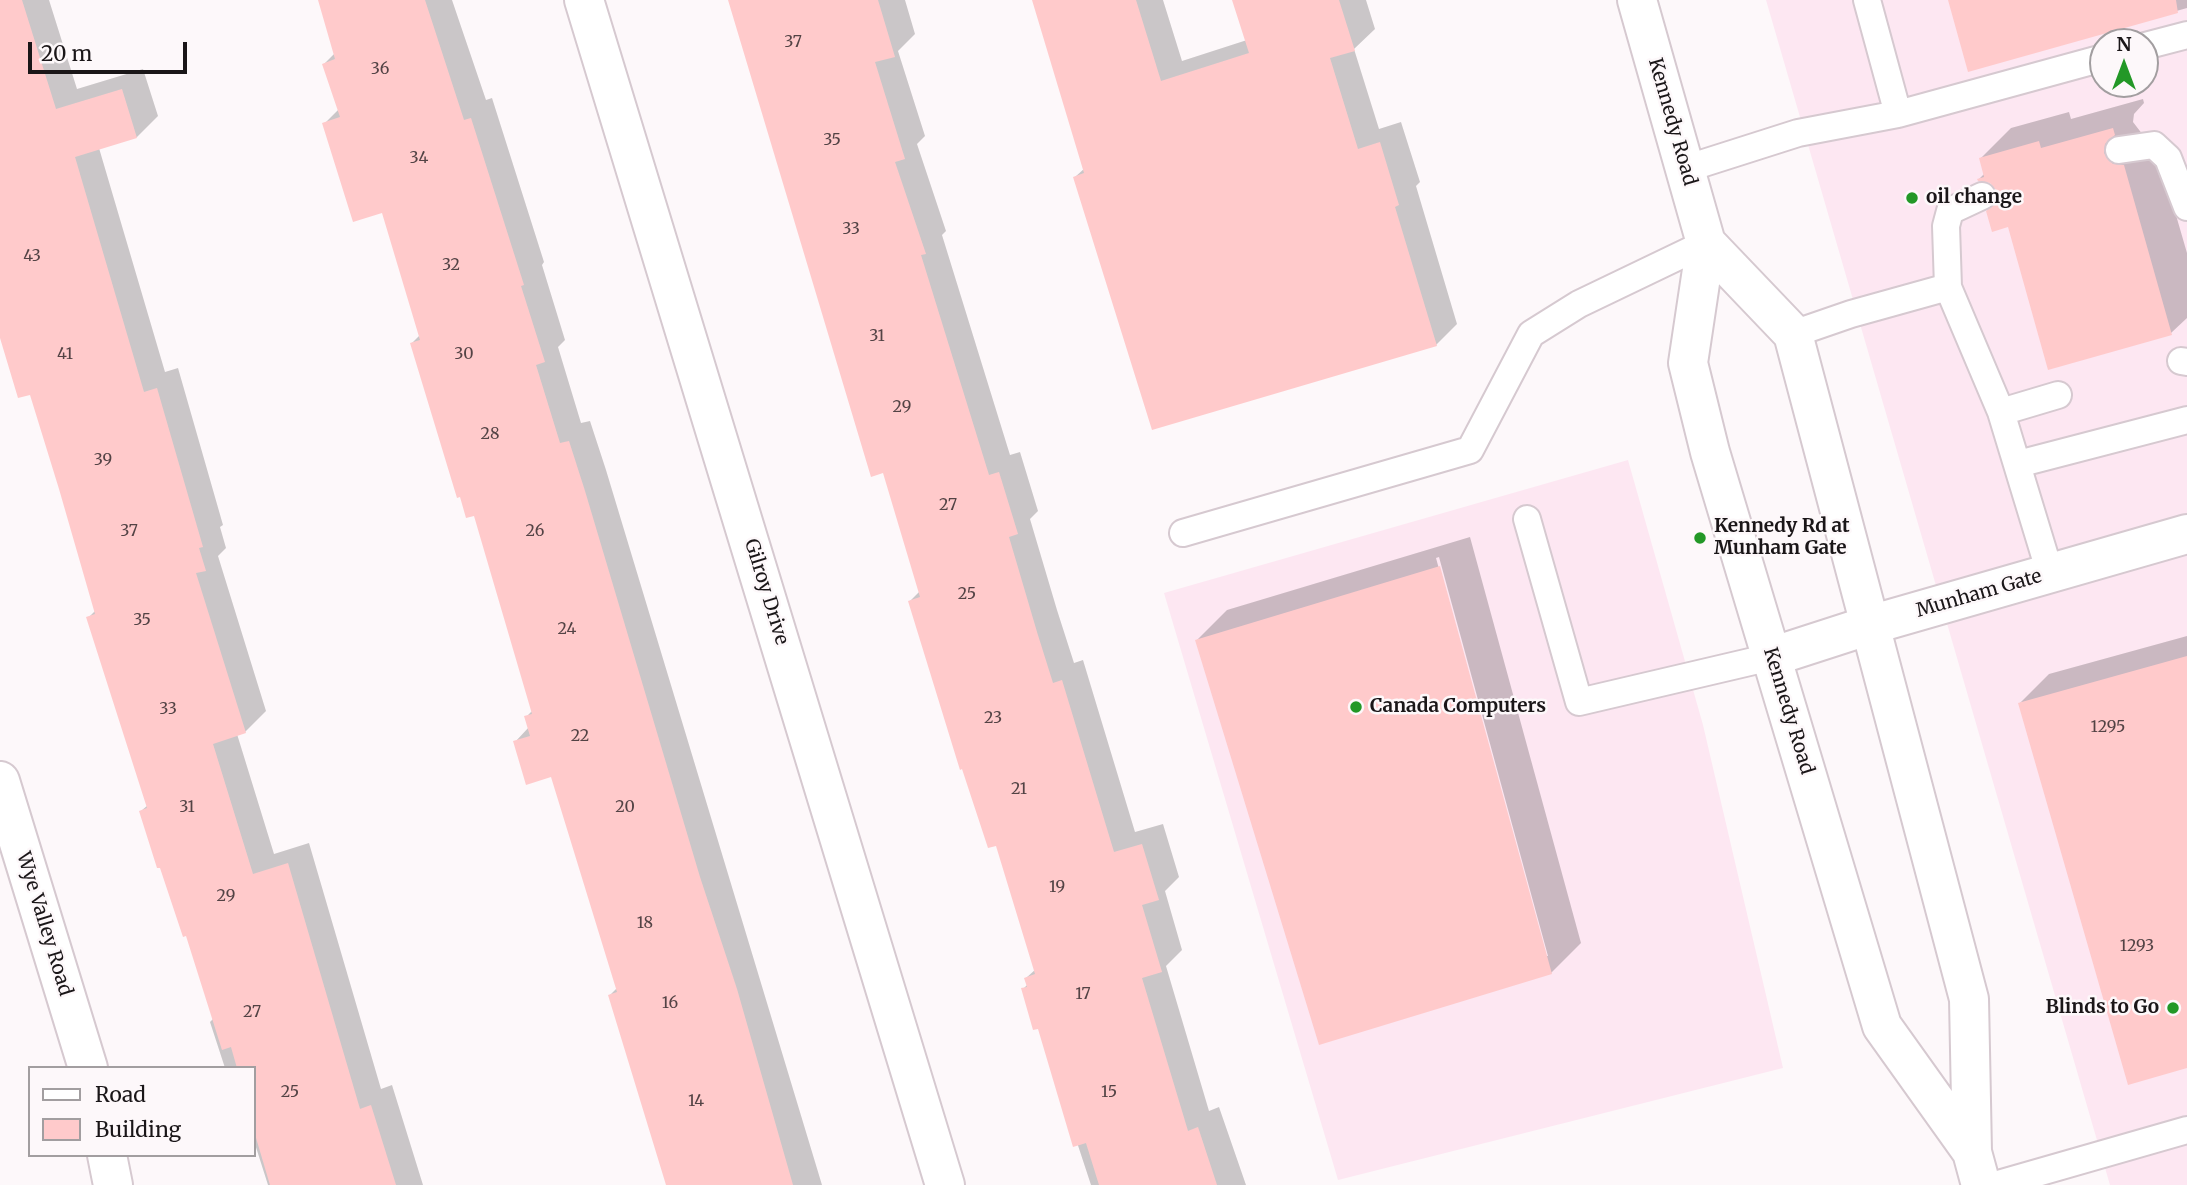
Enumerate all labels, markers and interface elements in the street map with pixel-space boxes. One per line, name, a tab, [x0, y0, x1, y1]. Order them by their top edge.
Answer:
scale bar	[32, 28, 191, 72]
north arrow	[2089, 28, 2159, 98]
house number: 37	[784, 32, 802, 52]
text: N	[2116, 32, 2132, 56]
text: 20 m	[41, 40, 92, 67]
street label: Kennedy Road	[1643, 56, 1701, 188]
house number: 36	[371, 59, 389, 79]
house number: 35	[823, 130, 841, 150]
house number: 34	[410, 148, 428, 168]
place label: oil change	[1926, 187, 2022, 209]
marker: oil change	[1904, 190, 1920, 206]
house number: 33	[842, 219, 860, 239]
house number: 43	[23, 246, 41, 266]
house number: 32	[442, 255, 460, 275]
house number: 31	[869, 326, 885, 346]
house number: 41	[57, 344, 73, 364]
house number: 30	[454, 344, 474, 364]
house number: 29	[893, 397, 911, 417]
house number: 28	[481, 424, 499, 444]
house number: 39	[94, 450, 112, 470]
house number: 27	[939, 495, 957, 515]
place label: Kennedy Rd at Munham Gate	[1714, 516, 1850, 560]
house number: 37	[120, 521, 138, 541]
house number: 26	[526, 521, 544, 541]
marker: Kennedy Rd at Munham Gate	[1692, 530, 1708, 546]
street label: Gilroy Drive	[739, 536, 793, 648]
street label: Munham Gate	[1914, 565, 2044, 623]
house number: 25	[958, 584, 976, 604]
house number: 35	[133, 610, 151, 630]
house number: 24	[558, 619, 576, 639]
street label: Kennedy Road	[1758, 645, 1818, 777]
place label: Canada Computers	[1370, 696, 1546, 718]
house number: 33	[159, 699, 177, 719]
marker: Canada Computers	[1348, 699, 1364, 715]
house number: 23	[984, 708, 1002, 728]
house number: 1295	[2091, 717, 2125, 737]
house number: 22	[571, 726, 589, 746]
house number: 21	[1011, 779, 1027, 799]
house number: 31	[179, 797, 195, 817]
house number: 20	[615, 797, 635, 817]
street label: Wye Valley Road	[11, 849, 77, 999]
house number: 19	[1049, 877, 1065, 897]
house number: 29	[217, 886, 235, 906]
house number: 18	[637, 913, 653, 933]
house number: 1293	[2120, 936, 2154, 956]
house number: 17	[1075, 984, 1091, 1004]
house number: 16	[662, 993, 678, 1013]
place label: Blinds to Go	[2046, 997, 2159, 1019]
marker: Blinds to Go	[2165, 1000, 2181, 1016]
house number: 27	[243, 1002, 261, 1022]
legend	[28, 1066, 256, 1157]
text: Road	[95, 1081, 146, 1108]
house number: 25	[281, 1082, 299, 1102]
house number: 15	[1101, 1082, 1117, 1102]
house number: 14	[688, 1091, 704, 1111]
text: Building	[95, 1116, 181, 1143]

